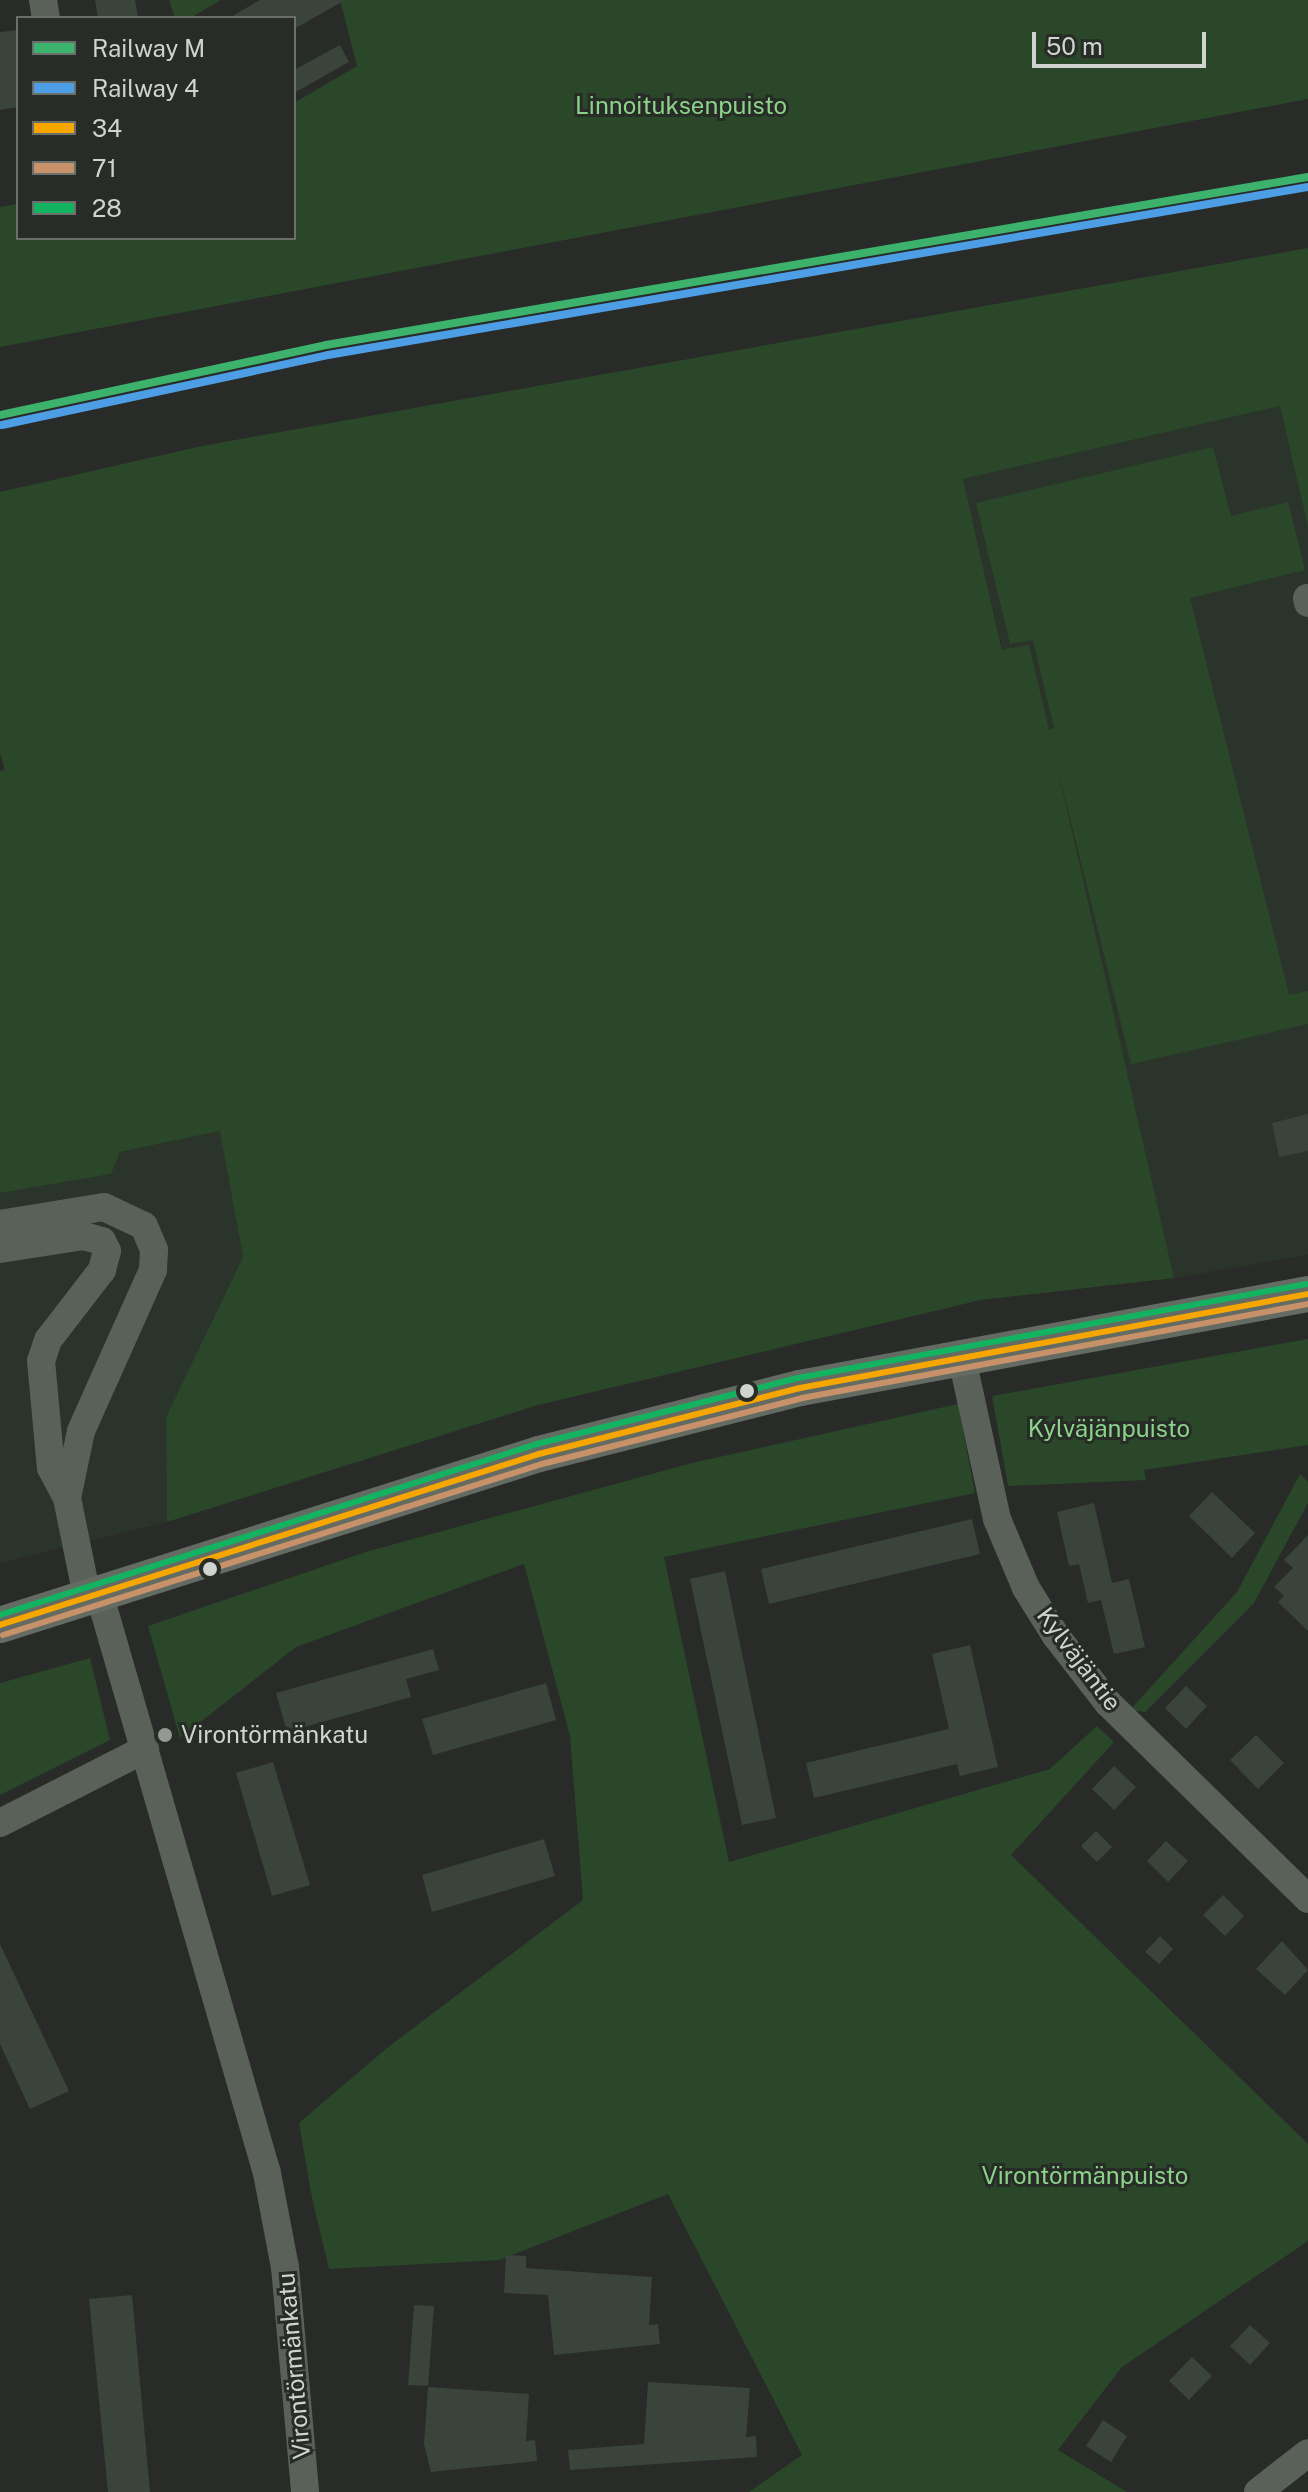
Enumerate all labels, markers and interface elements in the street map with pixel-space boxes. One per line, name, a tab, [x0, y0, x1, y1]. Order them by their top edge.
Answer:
legend	[16, 16, 296, 240]
scale bar	[1036, 16, 1210, 66]
text: 50 m	[1046, 32, 1103, 60]
text: Railway M	[92, 34, 205, 62]
text: Railway 4	[92, 74, 199, 102]
park label: Linnoituksenpuisto	[575, 92, 787, 120]
text: 34	[92, 114, 122, 142]
text: 71	[92, 154, 117, 182]
text: 28	[92, 194, 122, 222]
unlabelled marker	[739, 1383, 755, 1399]
park label: Kylväjänpuisto	[1028, 1415, 1190, 1443]
unlabelled marker	[202, 1561, 218, 1577]
street label: Kylväjäntie	[1031, 1602, 1127, 1716]
place label: Virontörmänkatu	[181, 1721, 368, 1749]
marker: Virontörmänkatu	[156, 1726, 174, 1744]
park label: Virontörmänpuisto	[982, 2162, 1188, 2190]
street label: Virontörmänkatu	[271, 2272, 317, 2460]

